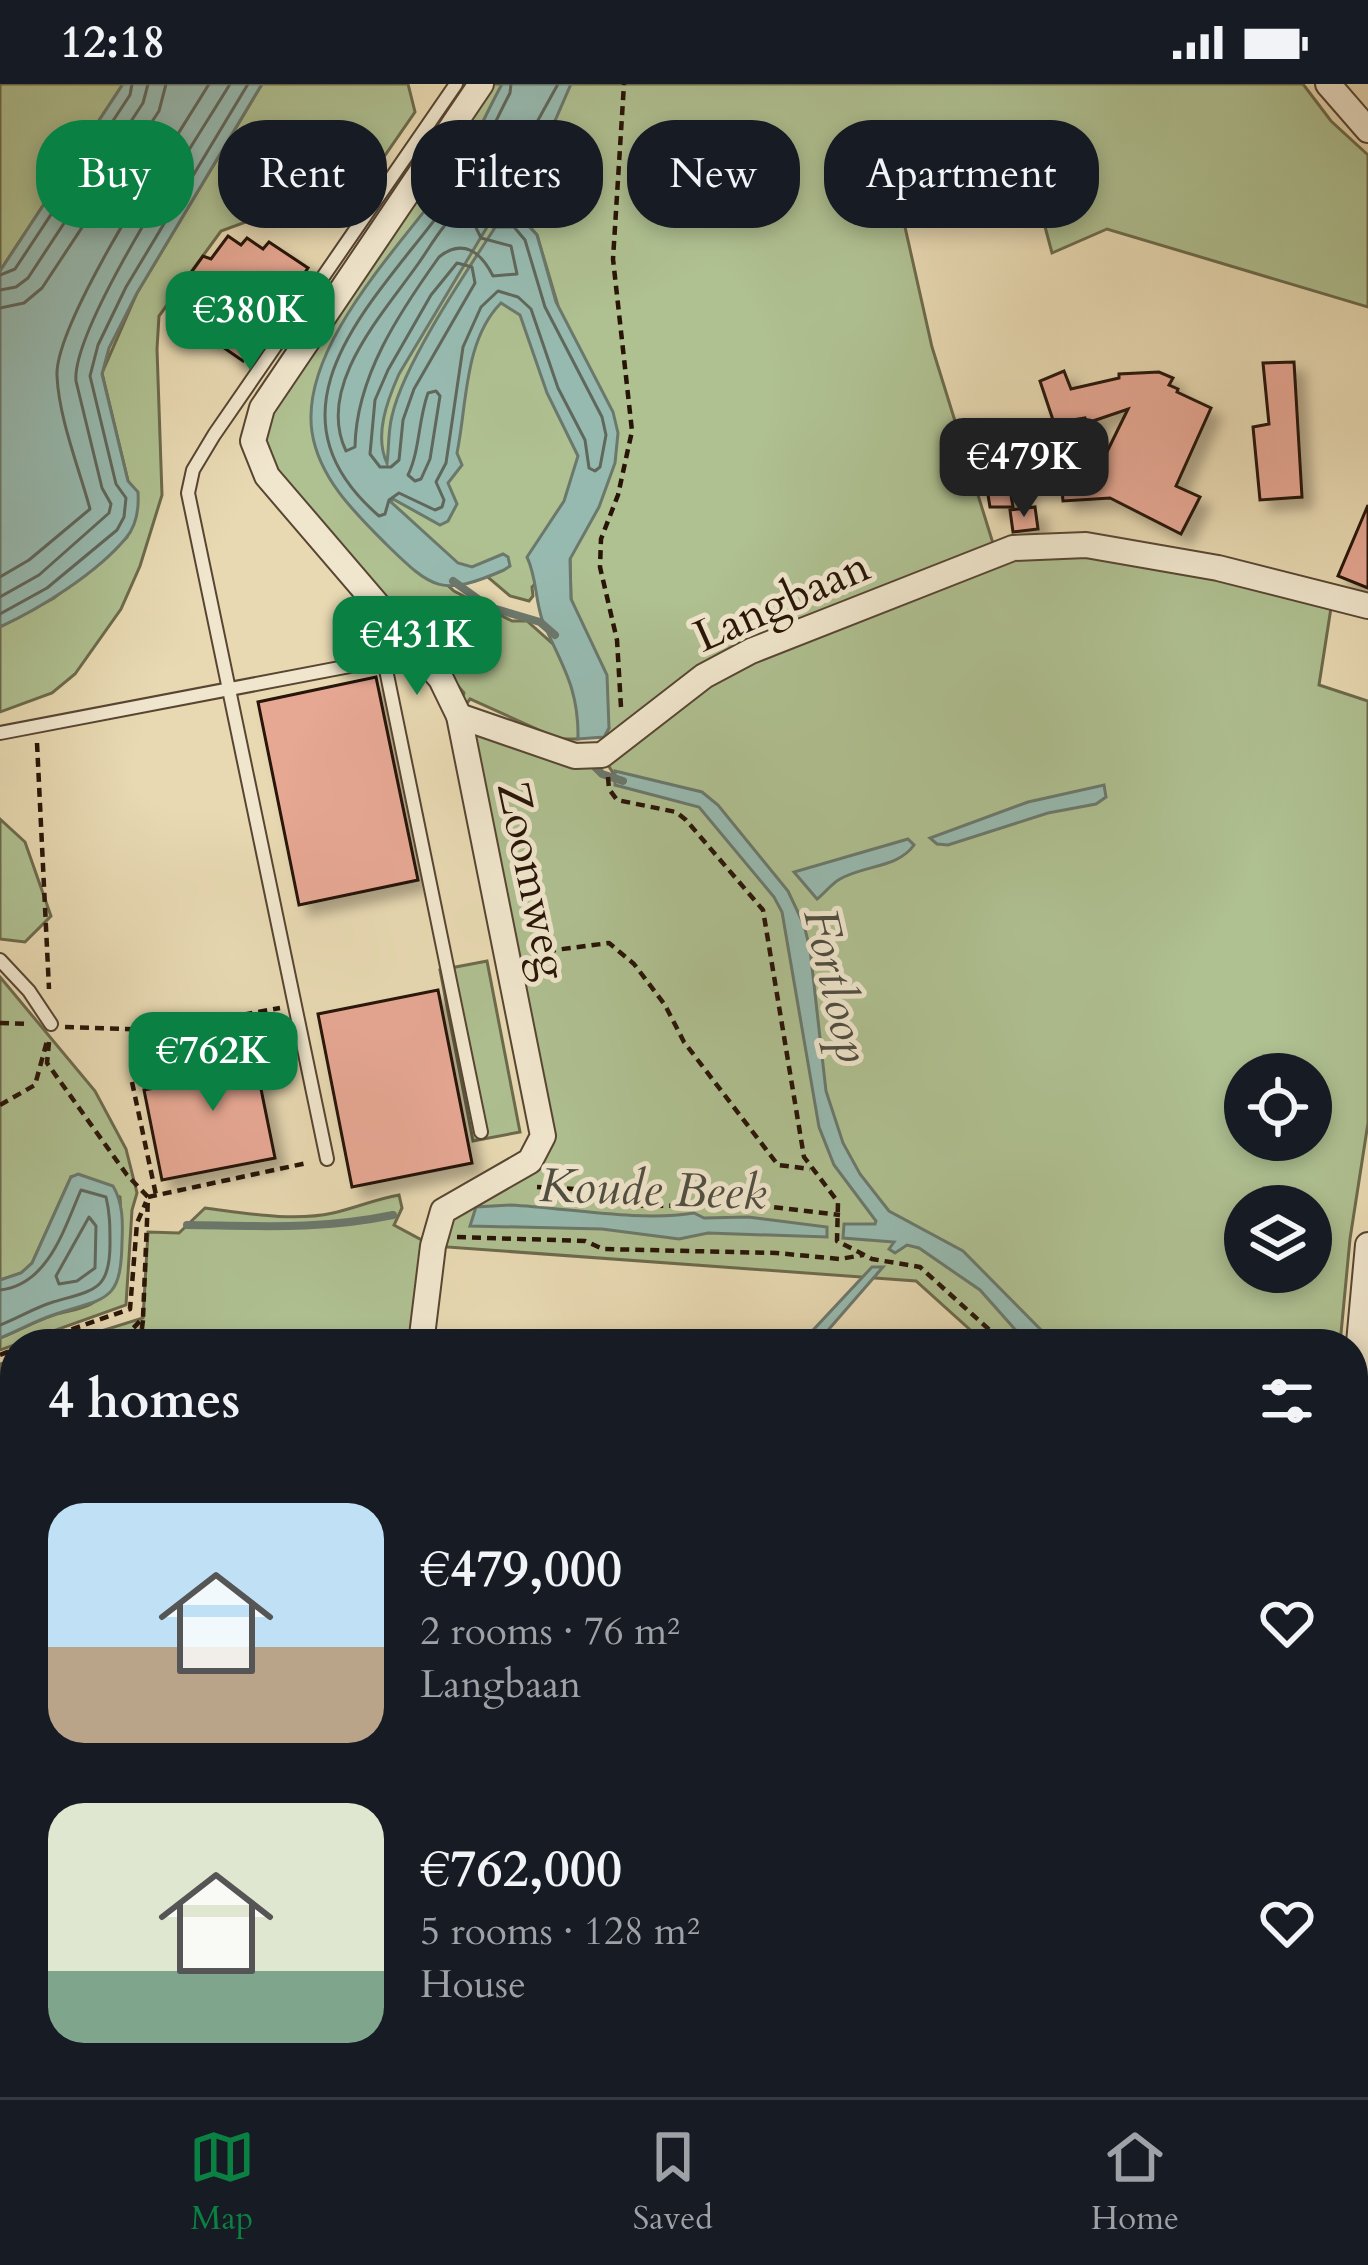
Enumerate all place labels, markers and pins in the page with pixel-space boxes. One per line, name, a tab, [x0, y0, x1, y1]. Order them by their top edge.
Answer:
pin: €380K	[166, 271, 334, 373]
pin: €479K	[940, 418, 1108, 520]
pin: €431K	[333, 596, 501, 698]
pin: €762K	[129, 1012, 297, 1114]

